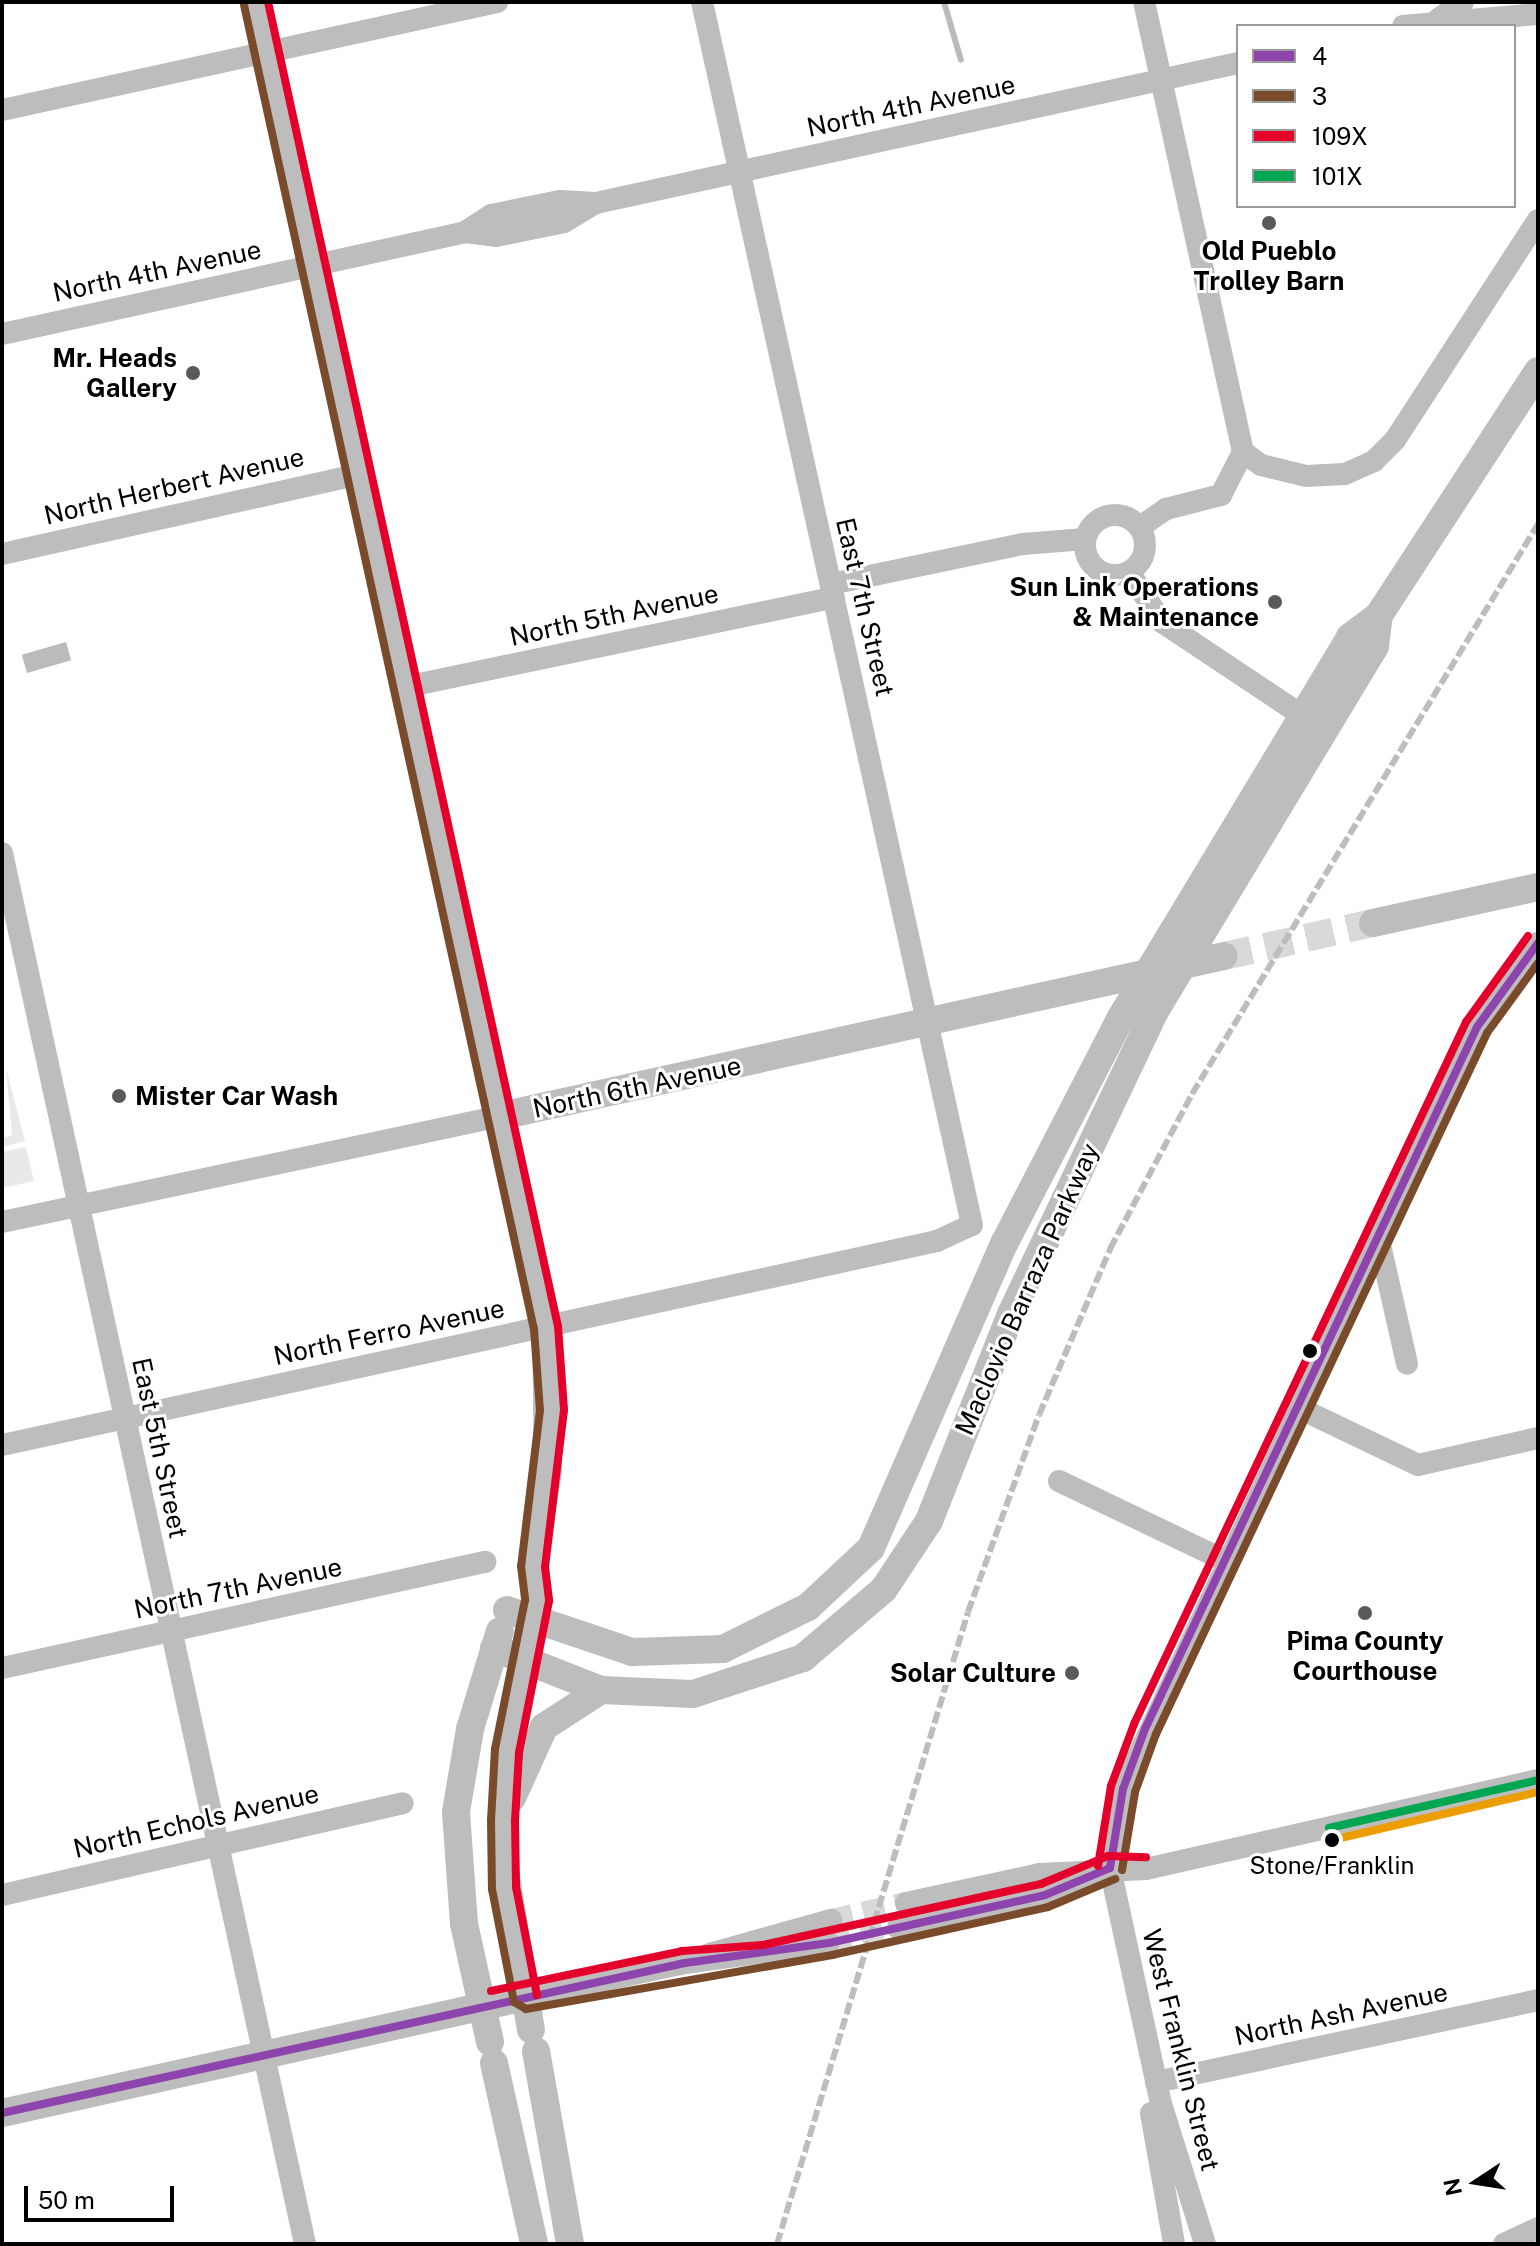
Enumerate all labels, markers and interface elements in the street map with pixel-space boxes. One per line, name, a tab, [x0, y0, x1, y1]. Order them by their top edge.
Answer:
legend	[1236, 24, 1516, 208]
text: 4	[1312, 42, 1327, 70]
street label: North 4th Avenue	[804, 69, 1018, 143]
text: 3	[1312, 82, 1327, 110]
text: 109X	[1312, 122, 1368, 150]
text: 101X	[1312, 162, 1363, 190]
marker: Old Pueblo Trolley Barn	[1260, 214, 1278, 232]
street label: North 4th Avenue	[50, 234, 264, 308]
place label: Old Pueblo Trolley Barn	[1194, 235, 1344, 296]
place label: Mr. Heads Gallery	[52, 342, 177, 404]
marker: Mr. Heads Gallery	[184, 364, 202, 382]
street label: North Herbert Avenue	[41, 441, 307, 531]
street label: East 7th Street	[829, 515, 901, 699]
place label: Sun Link Operations & Maintenance	[1009, 571, 1259, 632]
street label: North 5th Avenue	[507, 578, 721, 652]
marker: Sun Link Operations & Maintenance	[1266, 593, 1284, 611]
street label: North 6th Avenue	[530, 1050, 744, 1124]
place label: Mister Car Wash	[135, 1080, 339, 1112]
marker: Mister Car Wash	[110, 1087, 128, 1105]
street label: Maclovio Barraza Parkway	[948, 1138, 1106, 1440]
street label: North Ferro Avenue	[271, 1292, 507, 1372]
unlabelled marker	[1302, 1343, 1318, 1359]
street label: East 5th Street	[126, 1355, 194, 1541]
street label: North 7th Avenue	[131, 1551, 345, 1625]
marker: Pima County Courthouse	[1356, 1604, 1374, 1622]
place label: Pima County Courthouse	[1286, 1625, 1444, 1686]
place label: Solar Culture	[890, 1657, 1056, 1689]
marker: Solar Culture	[1063, 1664, 1081, 1682]
street label: North Echols Avenue	[70, 1778, 322, 1864]
marker: Stone/Franklin	[1324, 1832, 1340, 1848]
place label: Stone/Franklin	[1250, 1852, 1414, 1880]
street label: West Franklin Street	[1136, 1926, 1226, 2174]
street label: North Ash Avenue	[1232, 1976, 1450, 2052]
north arrow	[1436, 2142, 1516, 2222]
scale bar	[28, 2170, 178, 2220]
text: N	[1438, 2176, 1467, 2198]
text: 50 m	[38, 2186, 95, 2214]

